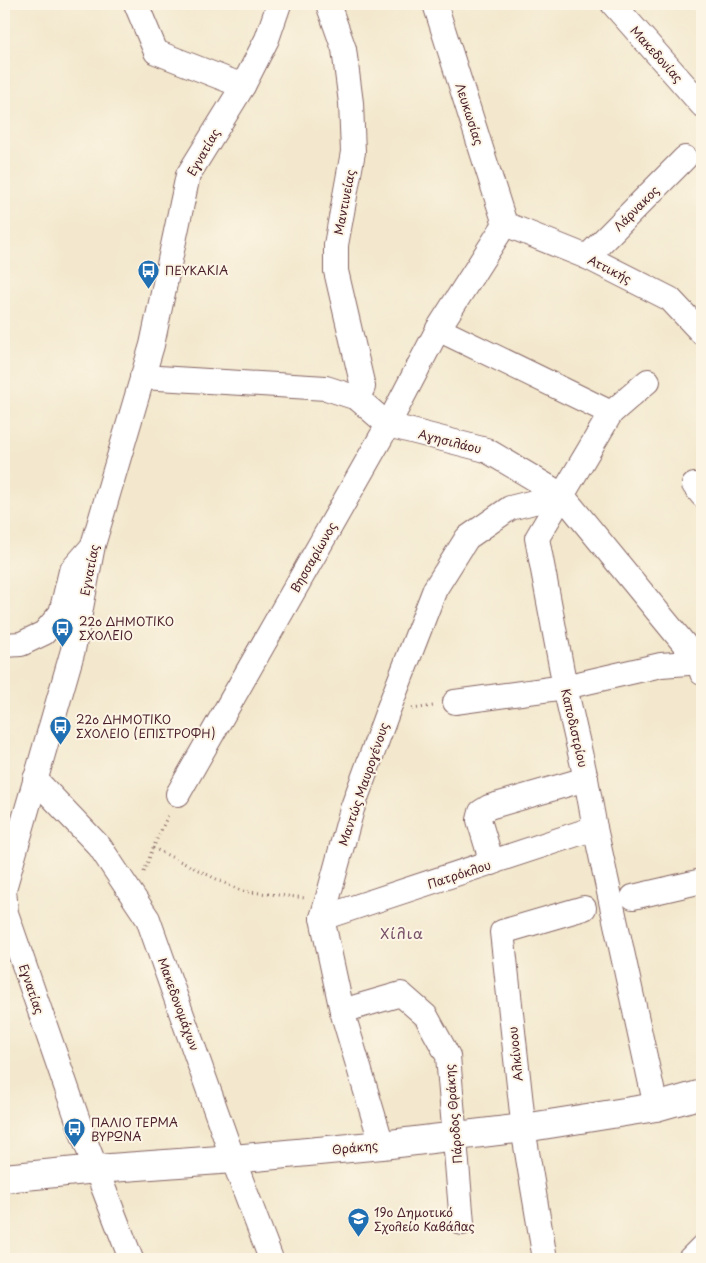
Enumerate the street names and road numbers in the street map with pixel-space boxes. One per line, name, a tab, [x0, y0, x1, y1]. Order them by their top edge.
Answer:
street label: Μακεδονίας	[627, 22, 687, 86]
street label: Λευκωσίας	[452, 81, 488, 147]
street label: Εγνατίας	[182, 125, 224, 179]
street label: Μαντινείας	[329, 168, 359, 236]
street label: Λάρνακος	[609, 181, 663, 235]
street label: Αττικής	[585, 250, 635, 288]
street label: Αγησιλάου	[417, 424, 484, 458]
street label: Βησσαρίωνος	[286, 518, 340, 596]
street label: Εγνατίας	[75, 543, 103, 597]
street label: Καποδιστρίου	[557, 687, 593, 769]
street label: Μαντώς Μαυρογένους	[333, 720, 393, 848]
street label: Πατρόκλου	[425, 855, 493, 893]
street label: Μακεδονομάχων	[154, 955, 204, 1053]
street label: Εγνατίας	[15, 961, 49, 1017]
street label: Αλκίνοου	[503, 1026, 527, 1082]
street label: Πάροδος Θράκης	[440, 1063, 466, 1165]
street label: Θράκης	[331, 1136, 379, 1158]

